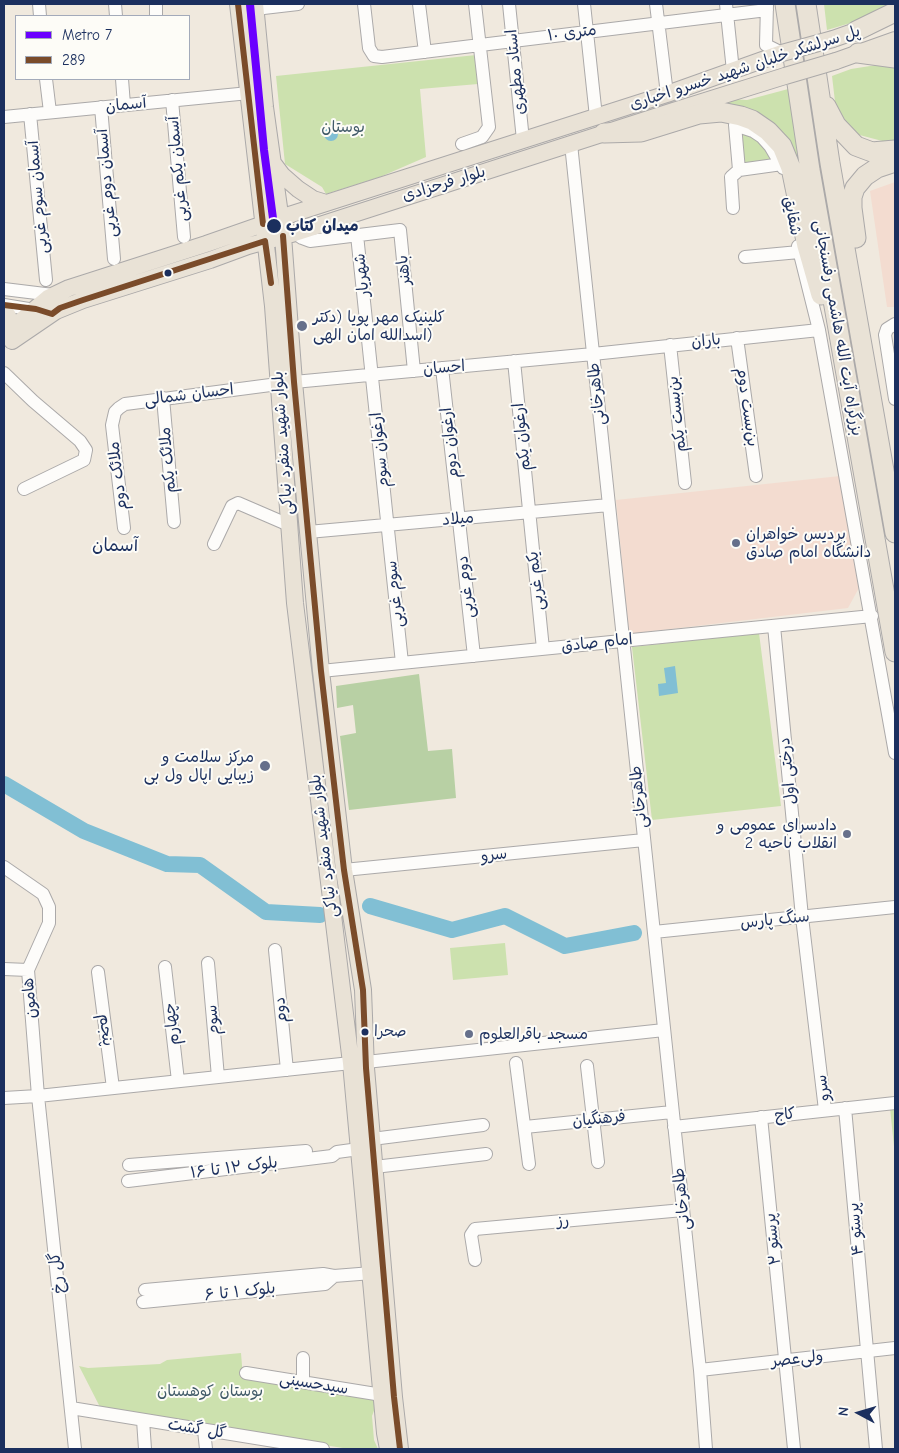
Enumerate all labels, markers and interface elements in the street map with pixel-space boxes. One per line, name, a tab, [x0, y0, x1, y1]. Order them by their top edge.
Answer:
legend	[15, 15, 190, 80]
street label: ۱۰ متری	[546, 20, 598, 46]
street label: پل سرلشکر خلبان شهید خسرو اخباری	[627, 22, 863, 114]
text: Metro 7	[62, 26, 112, 44]
street label: استاد مطهری	[502, 28, 530, 116]
text: 289	[62, 51, 86, 69]
street label: آسمان	[105, 93, 147, 117]
street label: آسمان یکم غربی	[164, 115, 192, 223]
park label: بوستان	[321, 117, 365, 137]
street label: آسمان دوم غربی	[93, 128, 121, 238]
street label: آسمان سوم غربی	[23, 140, 53, 254]
street label: بلوار فرحزادی	[400, 162, 488, 206]
street label: شقایق	[779, 195, 805, 237]
place label: میدان کتاب	[286, 216, 359, 236]
marker: میدان کتاب	[265, 217, 283, 235]
street label: بزرگراه آیت الله هاشمی رفسنجانی	[810, 219, 866, 437]
street label: شهریار	[350, 252, 374, 298]
street label: باهنر	[393, 254, 415, 286]
unlabelled marker	[163, 268, 173, 278]
place label: کلینیک مهر پویا (دکتر اسدالله امان الهی)	[313, 307, 445, 345]
marker: کلینیک مهر پویا (دکتر اسدالله امان الهی)	[295, 319, 309, 333]
street label: باران	[690, 330, 722, 352]
street label: احسان	[422, 357, 466, 379]
street label: طاهرخانی	[584, 362, 610, 426]
street label: بن‌بست دوم	[732, 366, 762, 448]
street label: بلوار شهید منفرد نیاکی	[268, 370, 298, 516]
street label: بن‌بست یکم	[663, 375, 691, 453]
street label: احسان شمالی	[143, 380, 235, 410]
street label: ارغوان یکم	[509, 402, 535, 472]
street label: ارغوان دوم	[437, 406, 463, 480]
street label: ارغوان سوم	[366, 411, 394, 489]
street label: ملائک یکم	[156, 426, 180, 494]
street label: ملائک دوم	[104, 440, 132, 512]
street label: میلاد	[441, 508, 475, 530]
place label: پردیس خواهران دانشگاه امام صادق	[746, 524, 871, 562]
district label: آسمان	[92, 535, 138, 557]
marker: پردیس خواهران دانشگاه امام صادق	[730, 537, 742, 549]
street label: یکم غربی	[523, 550, 549, 612]
street label: دوم غربی	[453, 555, 479, 619]
street label: سوم غربی	[382, 560, 408, 628]
street label: امام صادق	[560, 630, 634, 656]
street label: درختی اول	[775, 737, 801, 805]
place label: مرکز سلامت و زیبایی اپال ول بی	[144, 747, 254, 785]
marker: مرکز سلامت و زیبایی اپال ول بی	[258, 759, 272, 773]
street label: طاهرخانی	[626, 765, 652, 829]
street label: بلوار شهید منفرد نیاکی	[306, 773, 342, 919]
place label: دادسرای عمومی و انقلاب ناحیه 2	[717, 815, 837, 853]
marker: دادسرای عمومی و انقلاب ناحیه 2	[841, 828, 853, 840]
street label: سرو	[480, 844, 508, 866]
street label: سنگ پارس	[739, 907, 811, 933]
street label: هامون	[19, 977, 41, 1019]
street label: دوم	[270, 996, 292, 1024]
street label: چهارم	[160, 1002, 184, 1046]
street label: سوم	[202, 1004, 224, 1036]
street label: پنجم	[95, 1013, 117, 1047]
place label: صحرا	[374, 1023, 406, 1041]
place label: مسجد باقرالعلوم	[479, 1024, 588, 1044]
marker: صحرا	[360, 1027, 370, 1037]
marker: مسجد باقرالعلوم	[463, 1028, 475, 1040]
street label: سرو	[812, 1074, 834, 1102]
street label: کاج	[774, 1104, 796, 1126]
street label: فرهنگیان	[571, 1107, 627, 1131]
street label: بلوک ۱۲ تا ۱۶	[189, 1153, 279, 1183]
street label: طاهرخانی	[669, 1167, 695, 1231]
street label: پرستو ۴	[844, 1202, 868, 1256]
street label: رز	[556, 1211, 570, 1231]
street label: پرستو ۲	[761, 1212, 785, 1266]
street label: گل رخ	[45, 1251, 69, 1295]
street label: بلوک ۱ تا ۶	[204, 1279, 276, 1305]
street label: ولی‌عصر	[770, 1347, 824, 1371]
street label: سیدحسینی	[278, 1369, 350, 1399]
park label: بوستان کوهستان	[157, 1381, 263, 1401]
north arrow	[834, 1388, 884, 1438]
text: N	[835, 1406, 853, 1417]
street label: گل گشت	[166, 1415, 228, 1443]

